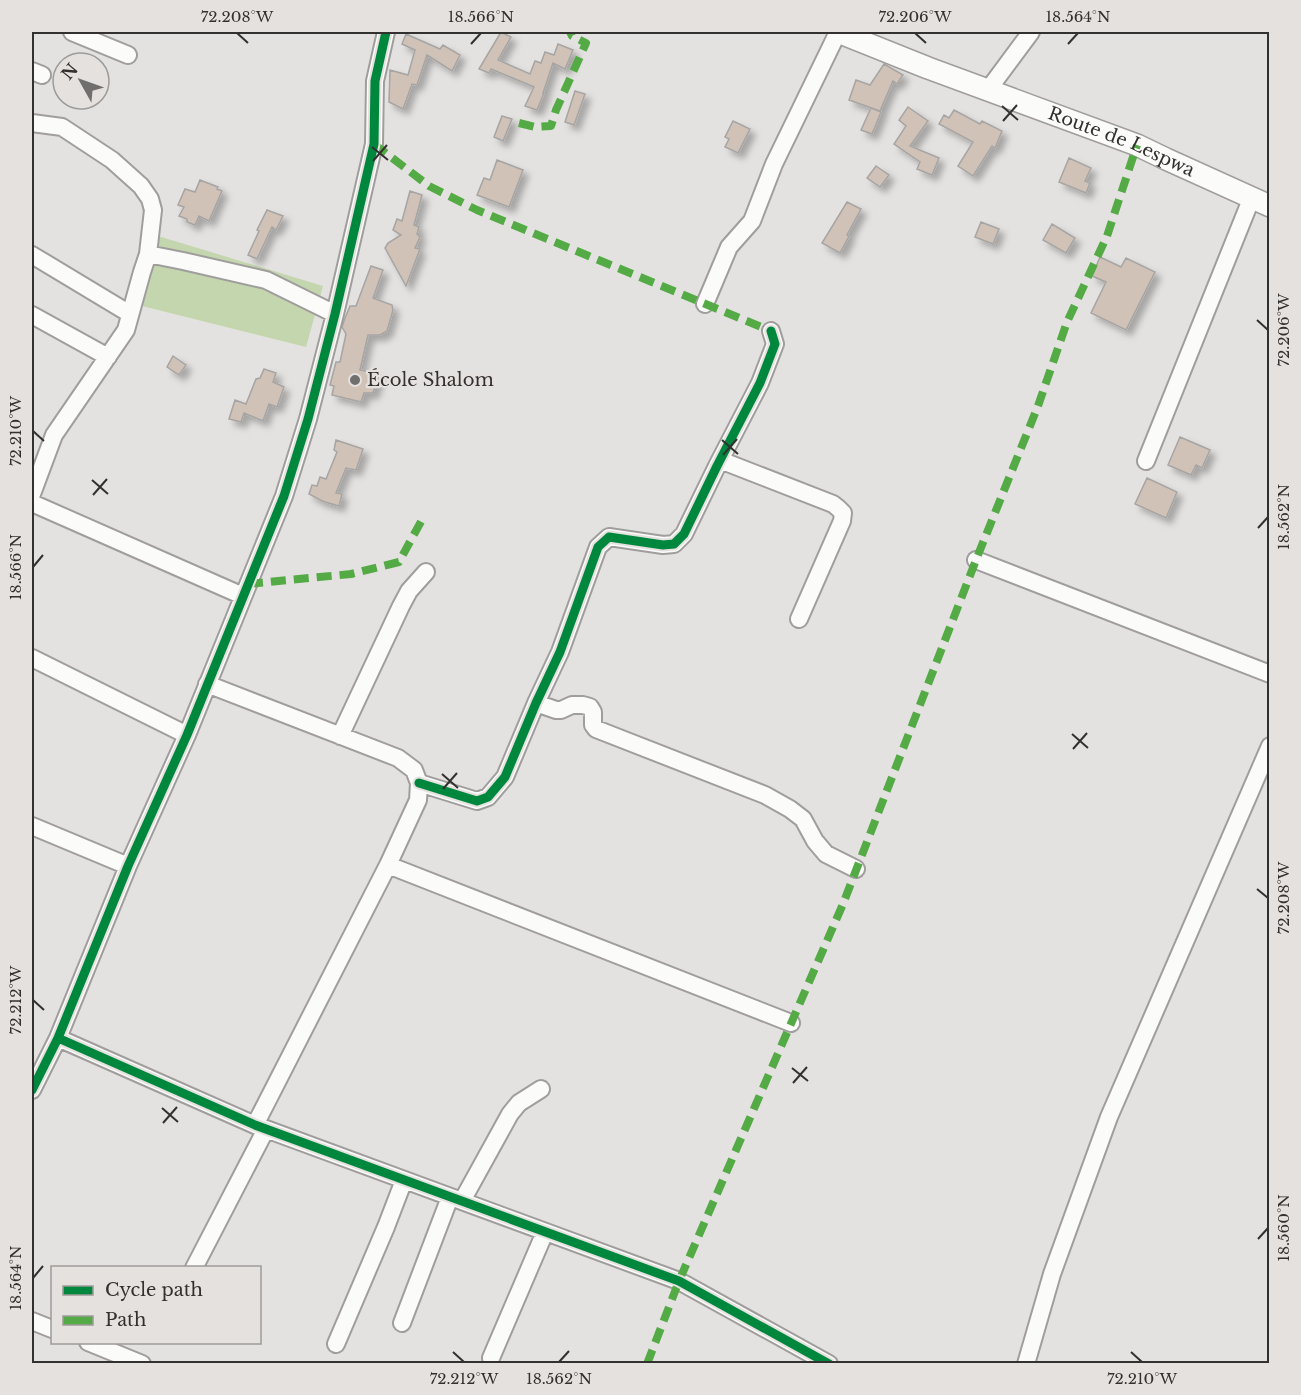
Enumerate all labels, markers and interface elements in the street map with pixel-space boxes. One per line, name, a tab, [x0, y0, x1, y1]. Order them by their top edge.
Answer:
text: 72.208°W	[201, 7, 274, 26]
text: 18.566°N	[448, 7, 514, 26]
text: 72.206°W	[878, 7, 952, 26]
text: 18.564°N	[1045, 7, 1111, 26]
north arrow	[51, 51, 111, 111]
text: N	[57, 59, 82, 84]
street label: Route de Lespwa	[1045, 102, 1198, 182]
text: 72.206°W	[1274, 293, 1293, 367]
place label: École Shalom	[367, 368, 494, 391]
marker: École Shalom	[348, 373, 362, 387]
text: 72.210°W	[6, 396, 25, 466]
text: 18.562°N	[1274, 484, 1293, 550]
text: 18.566°N	[6, 534, 25, 600]
text: 72.208°W	[1274, 861, 1293, 934]
text: 72.212°W	[6, 965, 25, 1034]
text: 18.560°N	[1274, 1194, 1293, 1262]
text: 18.564°N	[6, 1245, 25, 1311]
legend	[51, 1266, 261, 1344]
text: Cycle path	[105, 1279, 203, 1301]
text: Path	[105, 1309, 146, 1331]
text: 72.212°W	[430, 1369, 499, 1388]
text: 18.562°N	[526, 1369, 592, 1388]
text: 72.210°W	[1107, 1369, 1177, 1388]

